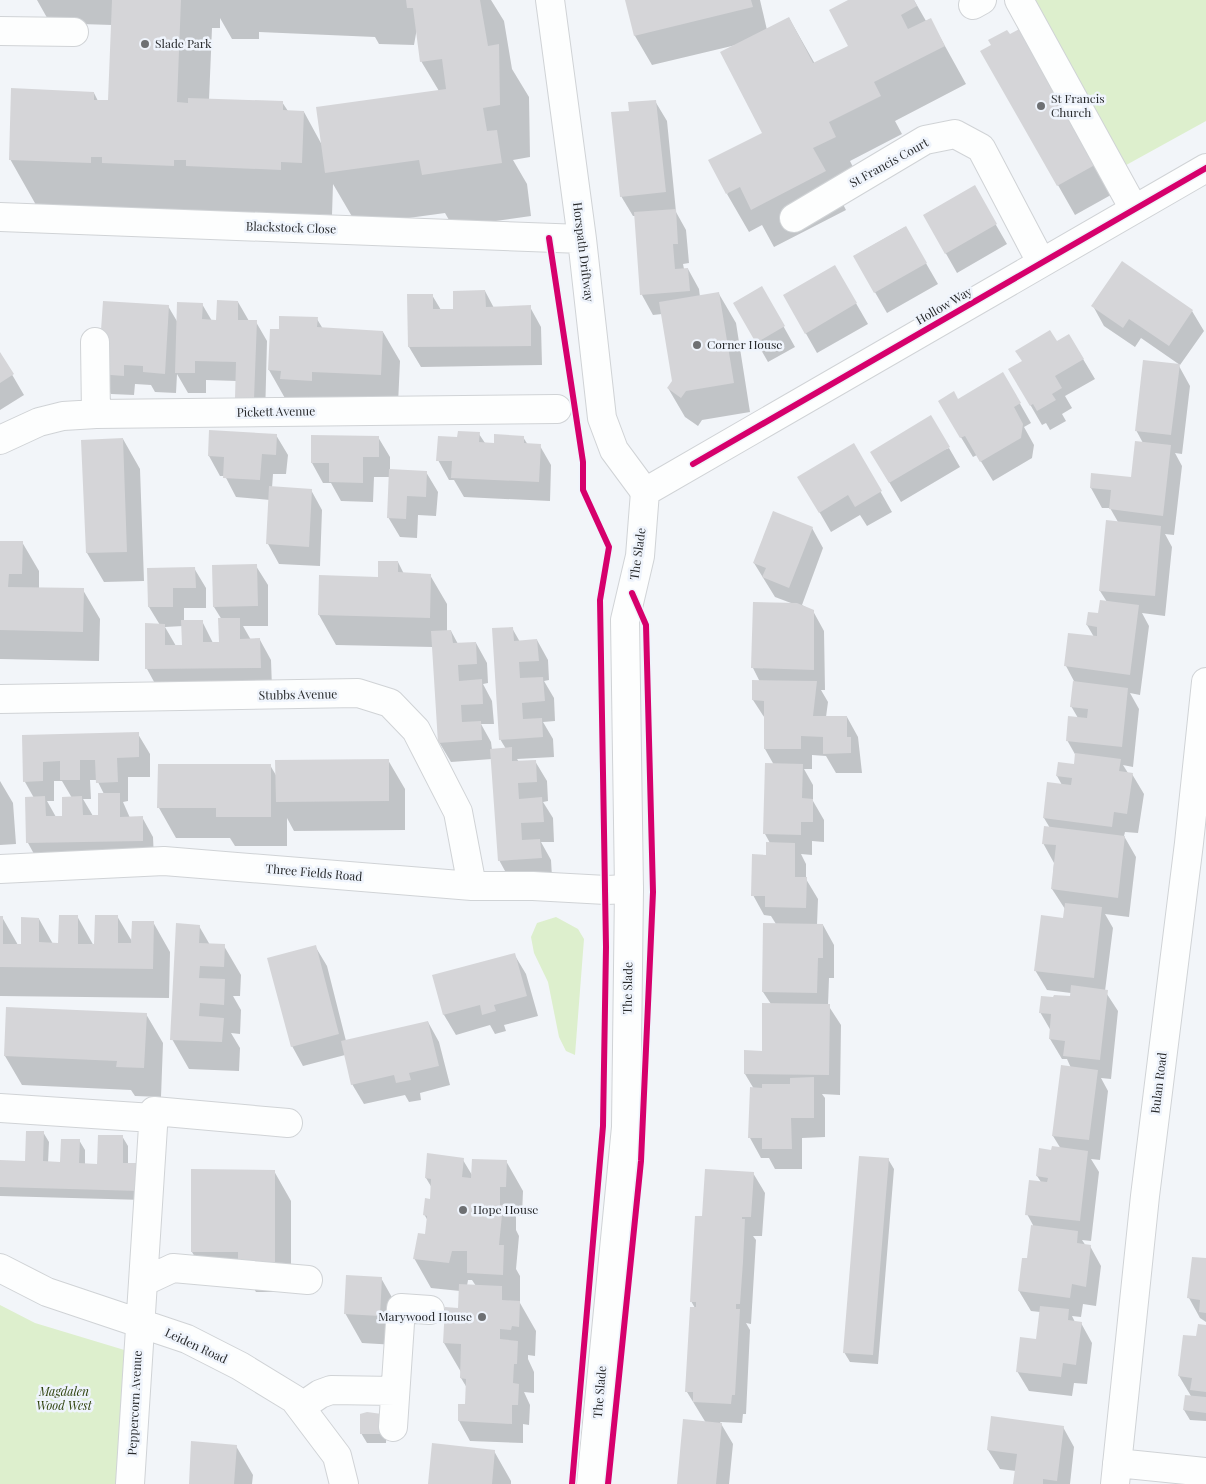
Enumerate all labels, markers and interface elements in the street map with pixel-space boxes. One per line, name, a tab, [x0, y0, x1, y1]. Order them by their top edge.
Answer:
place label: Slade Park	[155, 35, 212, 51]
marker: Slade Park	[139, 38, 151, 50]
place label: St Francis Church	[1051, 90, 1105, 120]
marker: St Francis Church	[1035, 100, 1047, 112]
street label: St Francis Court	[846, 133, 931, 190]
street label: Horspath Driftway	[570, 201, 598, 303]
street label: Blackstock Close	[246, 217, 336, 237]
street label: Hollow Way	[913, 283, 974, 328]
place label: Corner House	[707, 336, 782, 352]
marker: Corner House	[691, 339, 703, 351]
street label: Pickett Avenue	[236, 402, 315, 420]
street label: The Slade	[625, 527, 649, 581]
street label: Stubbs Avenue	[258, 685, 337, 703]
street label: Three Fields Road	[265, 860, 363, 884]
street label: The Slade	[619, 962, 635, 1014]
street label: Bulan Road	[1146, 1051, 1170, 1114]
place label: Hope House	[473, 1201, 538, 1217]
marker: Hope House	[457, 1204, 469, 1216]
place label: Marywood House	[378, 1308, 472, 1324]
marker: Marywood House	[476, 1311, 488, 1323]
street label: Leiden Road	[163, 1324, 230, 1367]
street label: Peppercorn Avenue	[123, 1350, 145, 1456]
street label: The Slade	[589, 1365, 609, 1419]
park label: Magdalen Wood West	[36, 1383, 93, 1413]

